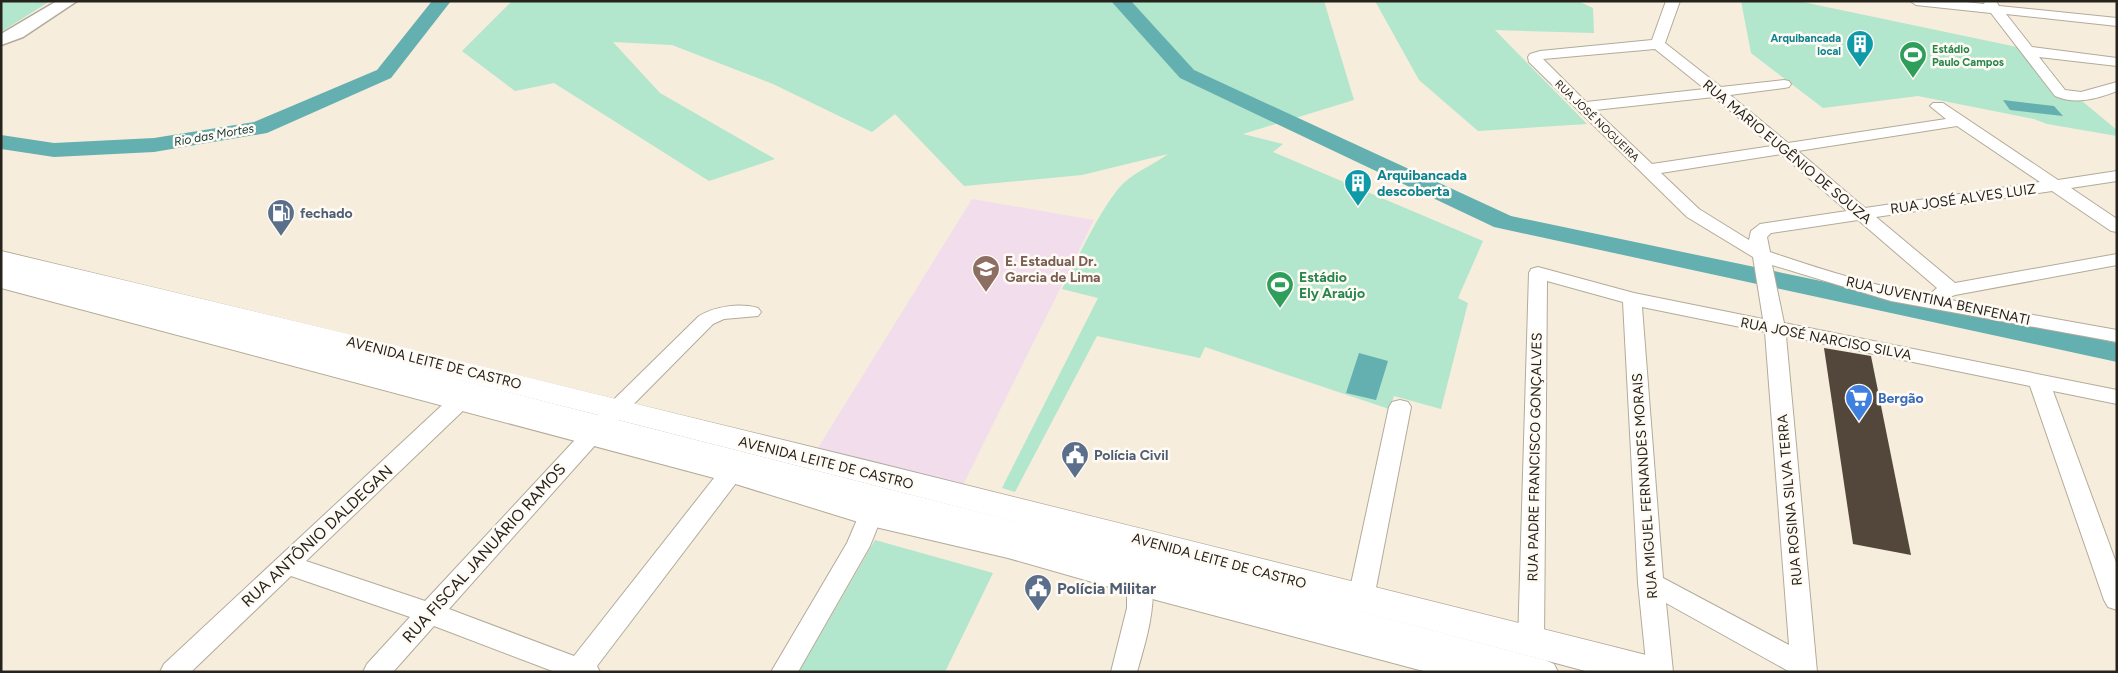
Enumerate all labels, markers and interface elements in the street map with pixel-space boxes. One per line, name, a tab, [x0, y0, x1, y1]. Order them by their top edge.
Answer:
building icon: Arquibancada local	[1845, 29, 1875, 68]
place label: Arquibancada local	[1770, 32, 1841, 58]
sports icon: Estádio Paulo Campos	[1898, 40, 1928, 79]
place label: Estádio Paulo Campos	[1932, 43, 2004, 69]
street label: RUA MÁRIO EUGÊNIO DE SOUZA	[1699, 76, 1875, 228]
street label: RUA JOSÉ NOGUEIRA	[1552, 77, 1642, 165]
water label: Rio das Mortes	[173, 121, 255, 149]
place label: Arquibancada descoberta	[1377, 167, 1467, 200]
building icon: Arquibancada descoberta	[1343, 168, 1373, 207]
street label: RUA JOSÉ ALVES LUIZ	[1889, 180, 2037, 218]
fuel station icon: fechado	[266, 198, 296, 237]
place label: fechado	[300, 205, 353, 222]
place label: E. Estadual Dr. Garcia de Lima	[1005, 253, 1101, 286]
school or university icon: E. Estadual Dr. Garcia de Lima	[971, 254, 1001, 293]
place label: Estádio Ely Araújo	[1299, 269, 1365, 302]
sports icon: Estádio Ely Araújo	[1265, 270, 1295, 309]
street label: RUA JUVENTINA BENFENATI	[1844, 273, 2032, 329]
street label: RUA JOSÉ NARCISO SILVA	[1739, 314, 1914, 364]
street label: AVENIDA LEITE DE CASTRO	[345, 333, 523, 393]
street label: RUA PADRE FRANCISCO GONÇALVES	[1524, 333, 1546, 581]
street label: RUA MIGUEL FERNANDES MORAIS	[1629, 373, 1661, 599]
supermarket icon: Bergão	[1844, 383, 1874, 422]
place label: Bergão	[1878, 390, 1924, 407]
street label: RUA ROSINA SILVA TERRA	[1774, 413, 1806, 586]
street label: AVENIDA LEITE DE CASTRO	[737, 433, 915, 493]
public building icon: Polícia Civil	[1060, 440, 1090, 479]
place label: Polícia Civil	[1094, 447, 1168, 464]
street label: RUA FISCAL JANUÁRIO RAMOS	[398, 459, 570, 647]
street label: RUA ANTÔNIO DALDEGAN	[238, 461, 396, 611]
street label: AVENIDA LEITE DE CASTRO	[1130, 530, 1308, 593]
public building icon: Polícia Militar	[1023, 573, 1053, 612]
place label: Polícia Militar	[1057, 579, 1156, 598]

